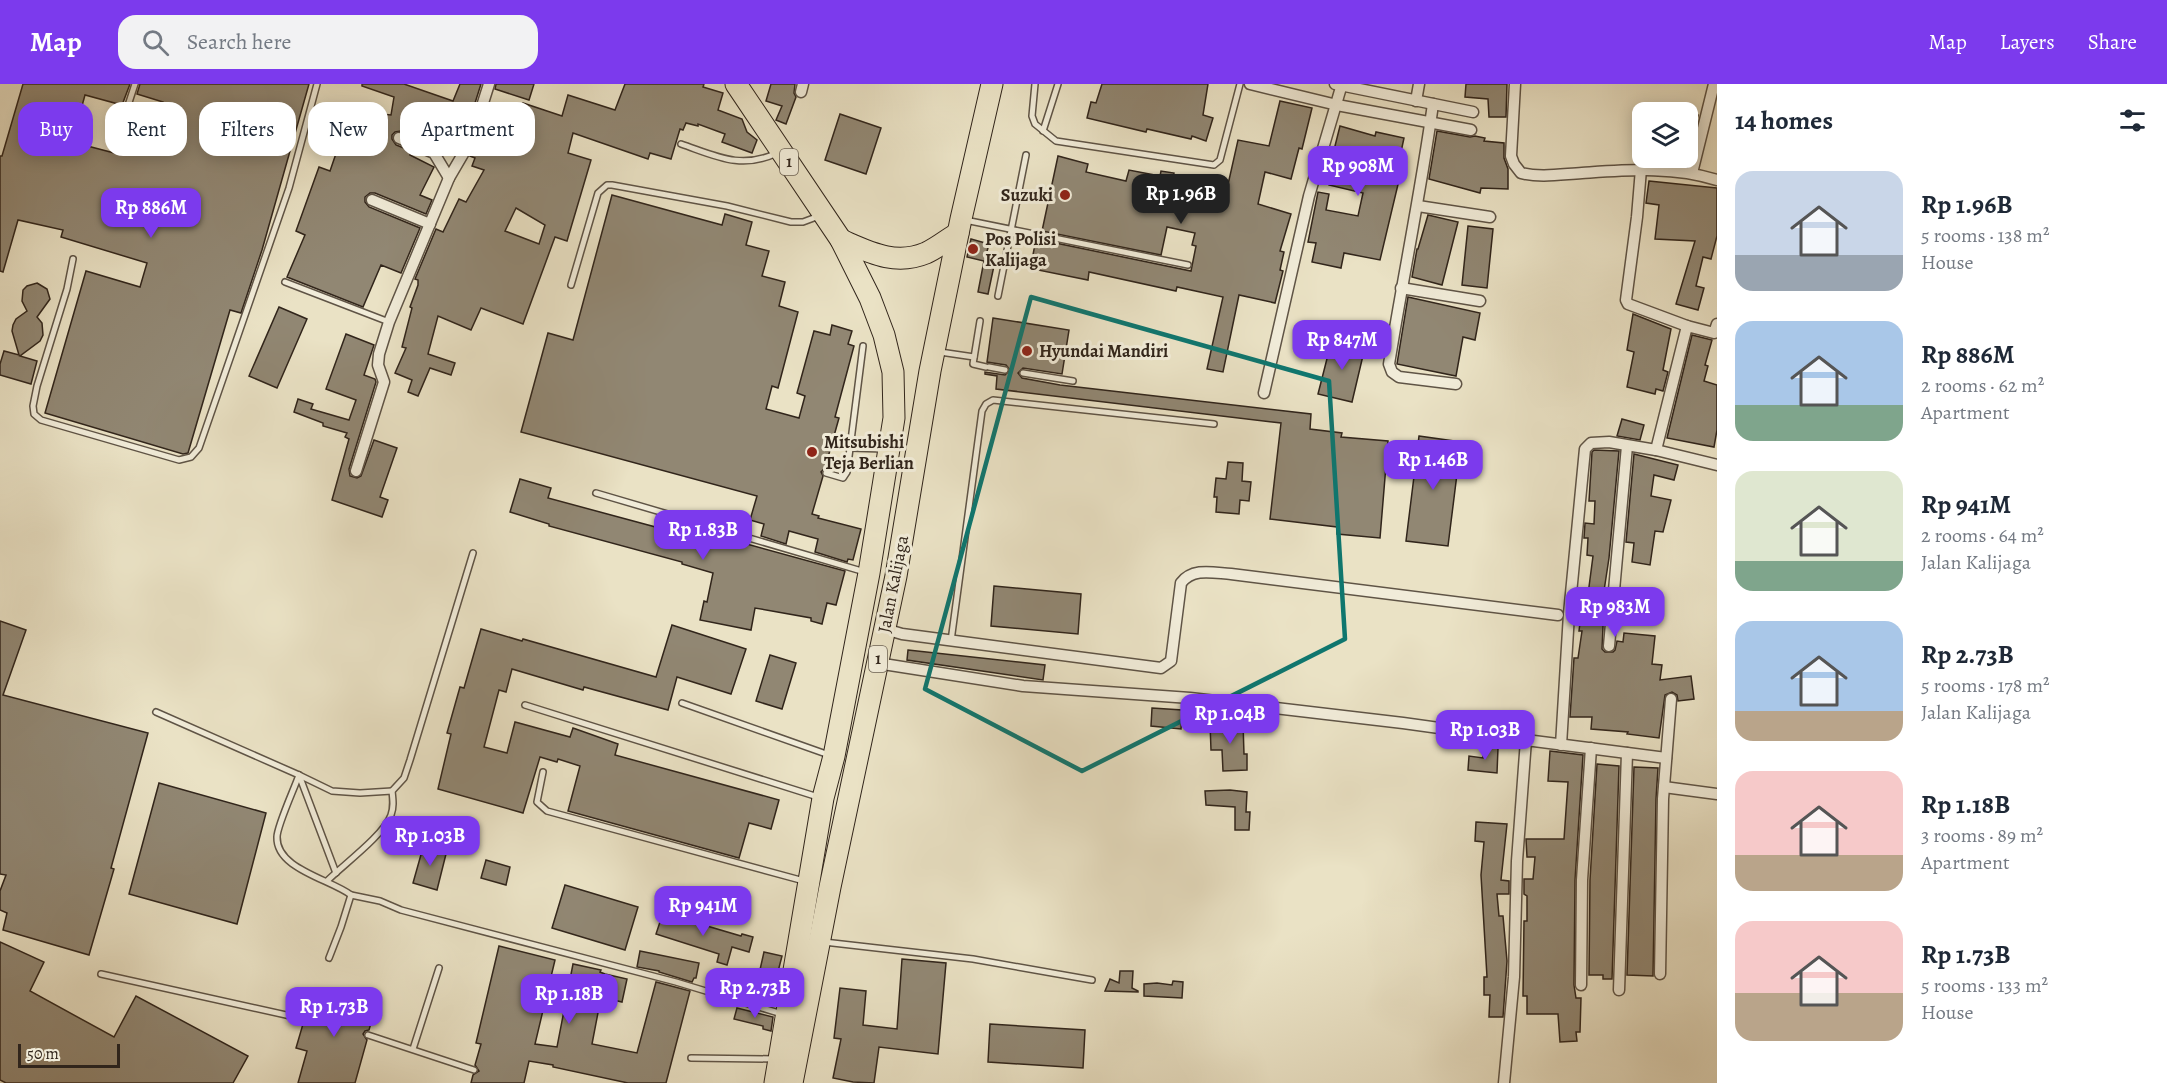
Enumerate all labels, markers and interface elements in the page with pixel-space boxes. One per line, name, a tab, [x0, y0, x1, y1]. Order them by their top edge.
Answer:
search box	[118, 15, 538, 69]
text: Map	[30, 23, 82, 61]
icon: search	[139, 26, 172, 59]
text: Search here	[187, 27, 291, 57]
text: Map	[1928, 28, 1967, 56]
text: Layers	[2000, 28, 2055, 56]
text: Share	[2088, 28, 2137, 56]
chip: Buy	[18, 102, 93, 156]
chip: Rent	[105, 102, 187, 156]
chip: Filters	[199, 102, 296, 156]
chip: New	[308, 102, 388, 156]
chip: Apartment	[400, 102, 535, 156]
map controls	[1632, 102, 1698, 168]
button: layers	[1632, 102, 1698, 168]
text: 14 homes	[1735, 103, 1833, 138]
icon: filters	[2116, 104, 2149, 137]
pin: Rp 908M	[1303, 146, 1413, 197]
road number: 1	[780, 149, 798, 175]
text: Rp 908M	[1322, 152, 1394, 179]
pin: Rp 1.96B	[1119, 174, 1243, 225]
text: Rp 1.96B	[1146, 180, 1216, 207]
place label: Suzuki	[1001, 183, 1053, 207]
text: Rp 1.96B	[1921, 187, 2013, 222]
pin: Rp 886M	[96, 188, 206, 239]
marker: Suzuki	[1058, 188, 1072, 202]
text: Rp 886M	[115, 194, 187, 221]
icon: home	[1783, 195, 1855, 267]
text: 5 rooms · 138 m²	[1921, 222, 2050, 249]
place label: Pos Polisi Kalijaga	[985, 227, 1056, 272]
marker: Pos Polisi Kalijaga	[966, 242, 980, 256]
text: House	[1921, 249, 1973, 276]
pin: Rp 847M	[1287, 320, 1397, 371]
text: Rp 847M	[1307, 326, 1378, 353]
text: Rp 886M	[1921, 337, 2015, 372]
place label: Hyundai Mandiri	[1039, 339, 1168, 363]
marker: Hyundai Mandiri	[1020, 344, 1034, 358]
icon: home	[1783, 345, 1855, 417]
text: 2 rooms · 62 m²	[1921, 372, 2044, 399]
text: Apartment	[1921, 399, 2010, 426]
place label: Mitsubishi Teja Berlian	[824, 430, 914, 475]
pin: Rp 1.46B	[1371, 440, 1495, 491]
marker: Mitsubishi Teja Berlian	[805, 445, 819, 459]
text: Rp 1.46B	[1398, 446, 1468, 473]
text: Rp 941M	[1921, 487, 2011, 522]
icon: home	[1783, 495, 1855, 567]
pin: Rp 1.83B	[641, 510, 765, 561]
text: Rp 1.83B	[668, 516, 738, 543]
text: 2 rooms · 64 m²	[1921, 522, 2044, 549]
street label: Jalan Kalijaga	[872, 533, 914, 635]
text: Jalan Kalijaga	[1921, 549, 2031, 576]
pin: Rp 983M	[1560, 587, 1670, 638]
text: Rp 983M	[1580, 593, 1650, 620]
text: Rp 2.73B	[1921, 637, 2014, 672]
icon: home	[1783, 645, 1855, 717]
road number: 1	[869, 646, 887, 672]
text: 5 rooms · 178 m²	[1921, 672, 2050, 699]
pin: Rp 1.04B	[1168, 694, 1292, 745]
text: Jalan Kalijaga	[1921, 699, 2031, 726]
text: Rp 1.04B	[1194, 700, 1266, 727]
pin: Rp 1.03B	[1423, 710, 1547, 761]
text: Rp 1.03B	[1450, 716, 1520, 743]
text: Rp 1.18B	[1921, 787, 2010, 822]
icon: home	[1783, 795, 1855, 867]
pin: Rp 1.03B	[368, 816, 492, 867]
text: Rp 1.03B	[395, 822, 465, 849]
text: 3 rooms · 89 m²	[1921, 822, 2043, 849]
text: Apartment	[1921, 849, 2010, 876]
pin: Rp 941M	[648, 886, 758, 937]
text: Rp 941M	[668, 892, 738, 919]
text: Rp 1.73B	[1921, 937, 2011, 972]
icon: home	[1783, 945, 1855, 1017]
pin: Rp 2.73B	[693, 968, 817, 1019]
text: 5 rooms · 133 m²	[1921, 972, 2048, 999]
pin: Rp 1.18B	[507, 974, 631, 1025]
text: Rp 2.73B	[719, 974, 791, 1001]
text: Rp 1.18B	[535, 980, 603, 1007]
pin: Rp 1.73B	[272, 987, 396, 1038]
text: Rp 1.73B	[300, 993, 368, 1020]
text: House	[1921, 999, 1973, 1026]
scale bar	[18, 1041, 120, 1068]
text: 50 m	[27, 1043, 59, 1065]

